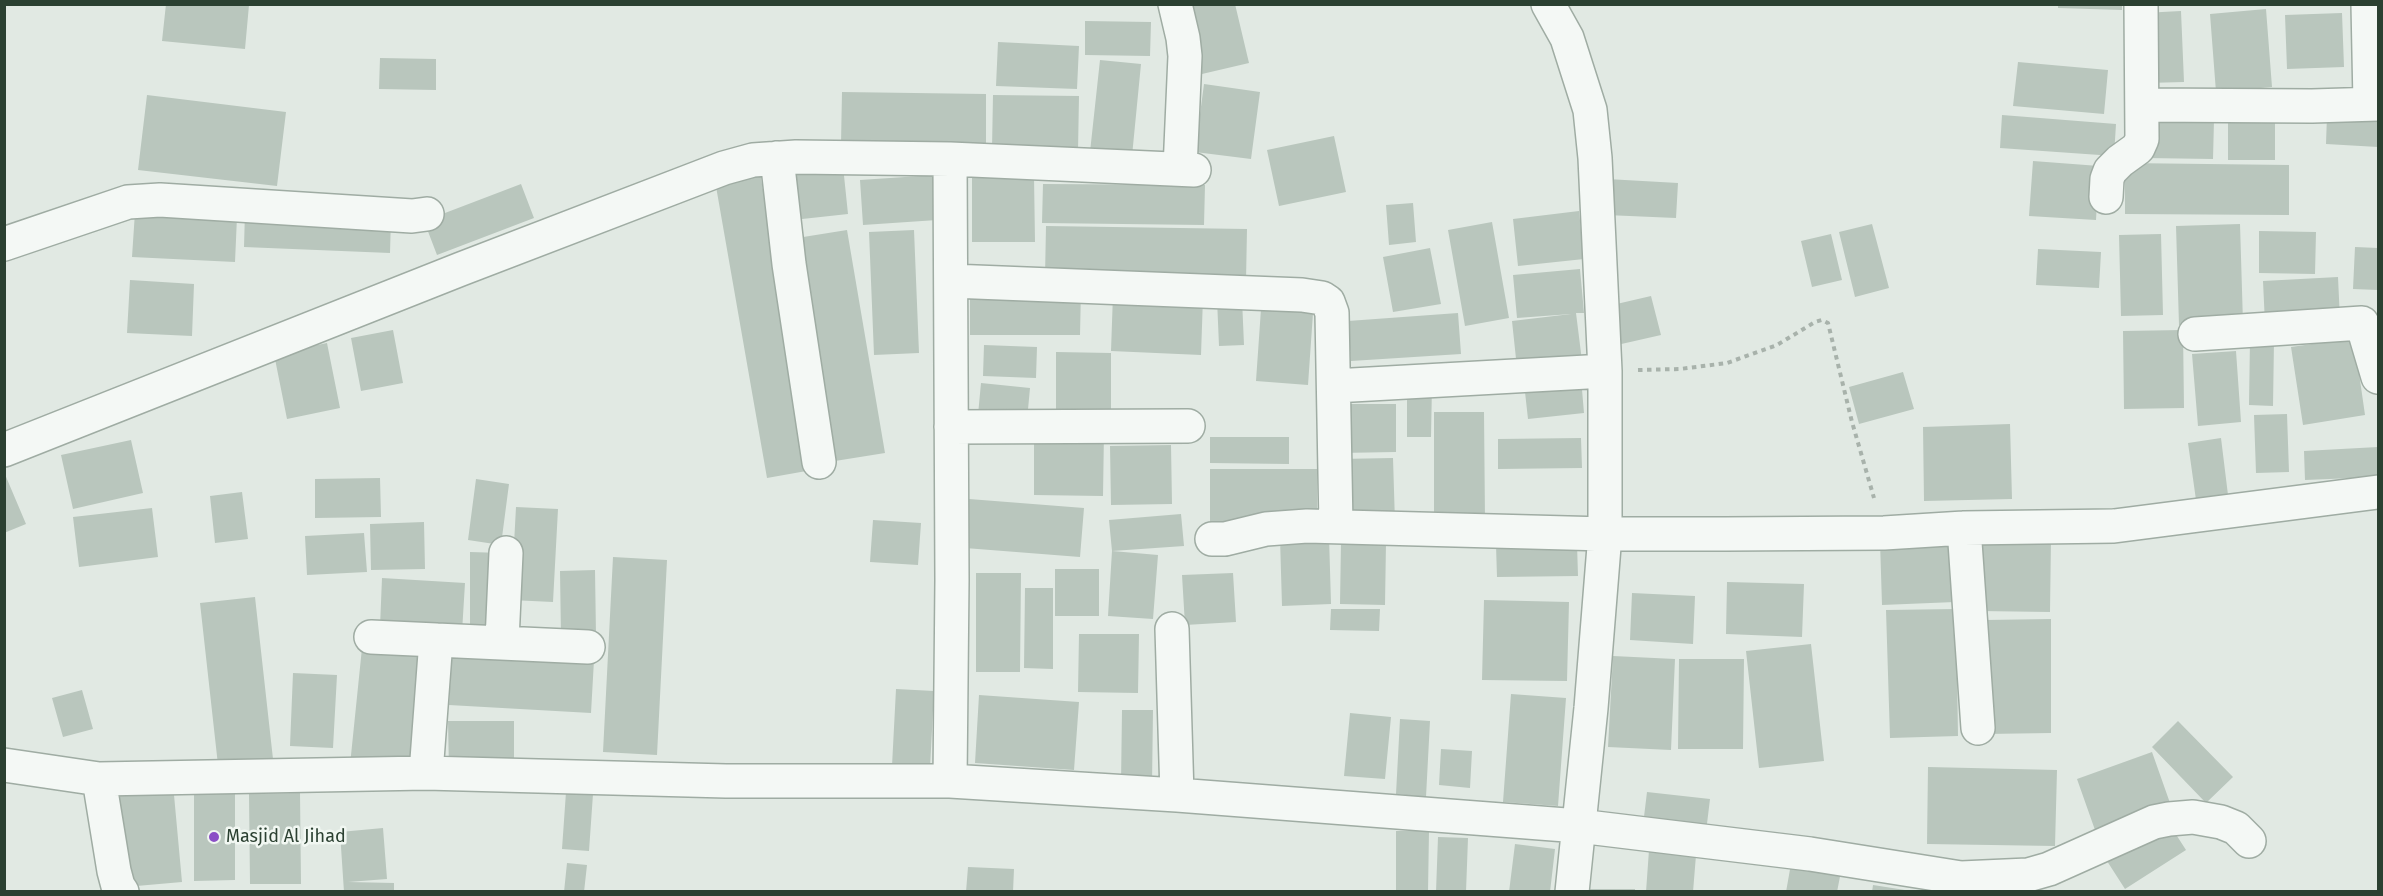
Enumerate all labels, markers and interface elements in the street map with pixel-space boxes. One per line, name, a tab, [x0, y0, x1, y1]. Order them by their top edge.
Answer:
place label: Masjid Al Jihad	[226, 826, 346, 848]
marker: Masjid Al Jihad	[207, 830, 221, 844]

